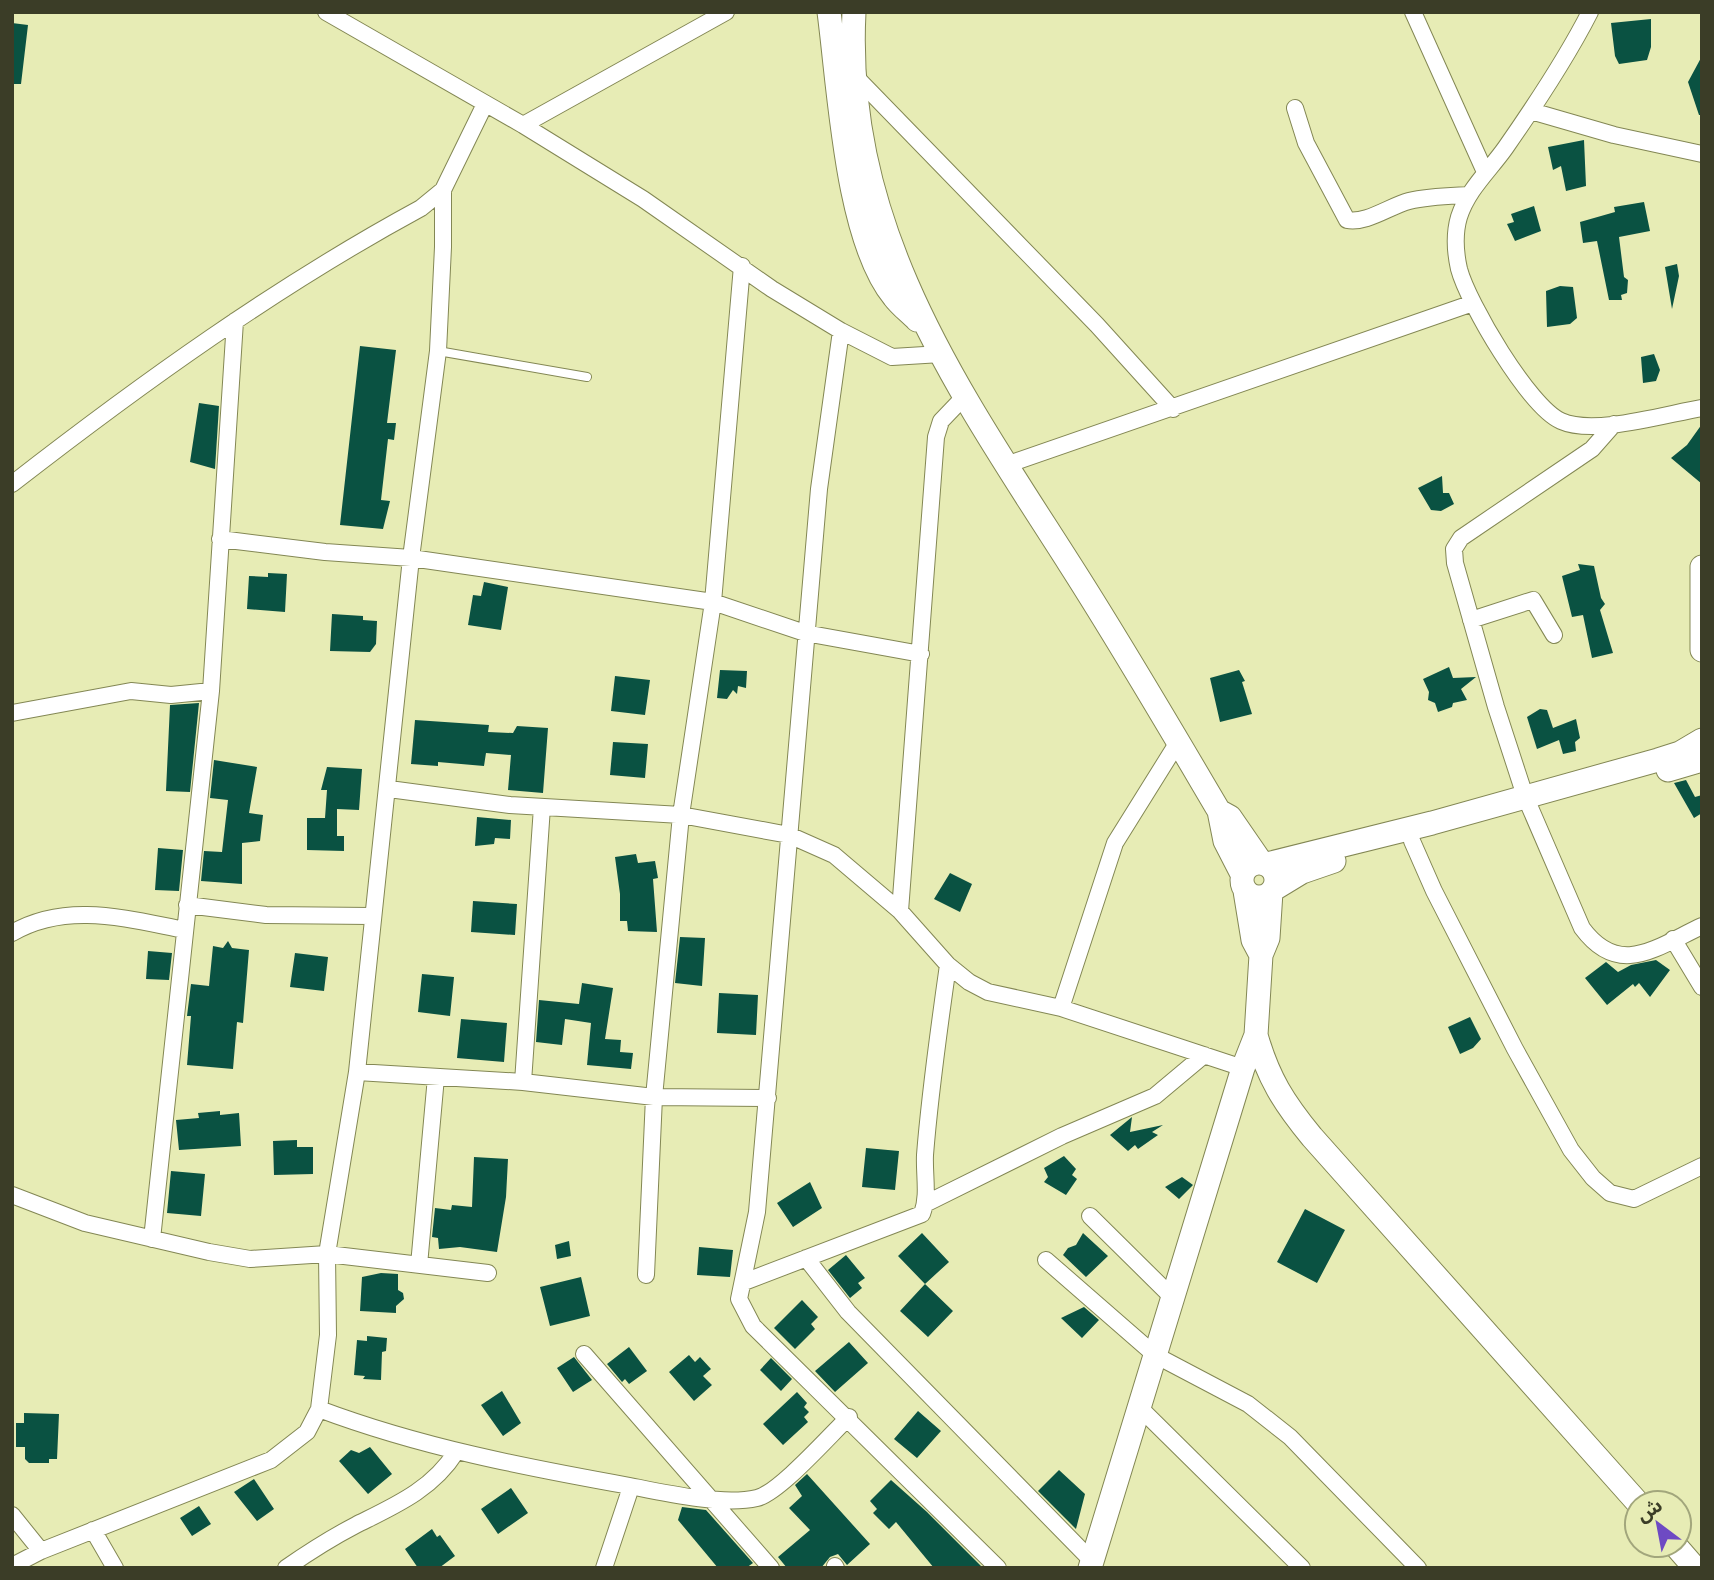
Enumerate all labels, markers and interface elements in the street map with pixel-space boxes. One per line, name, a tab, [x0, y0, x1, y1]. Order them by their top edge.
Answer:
north arrow	[1623, 1489, 1693, 1559]
text: ش	[1633, 1494, 1666, 1526]

